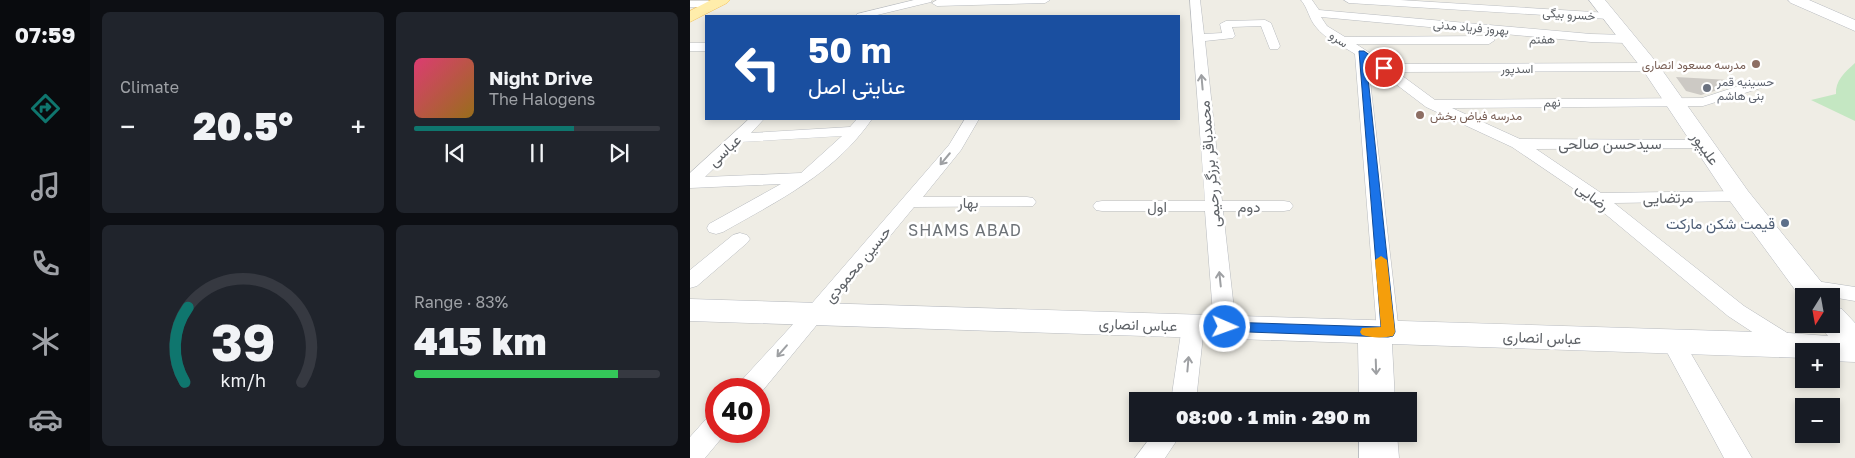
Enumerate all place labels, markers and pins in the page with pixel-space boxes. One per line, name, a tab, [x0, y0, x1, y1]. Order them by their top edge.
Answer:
pin	[1363, 47, 1405, 89]
place label: مدرسه مسعود انصاری	[1642, 57, 1746, 73]
marker: مدرسه مسعود انصاری	[1750, 58, 1762, 70]
place label: حسینیه قمر بنی هاشم	[1716, 74, 1774, 104]
marker: حسینیه قمر بنی هاشم	[1701, 82, 1713, 94]
place label: مدرسه فیاض بخش	[1430, 108, 1522, 124]
marker: مدرسه فیاض بخش	[1414, 109, 1426, 121]
place label: قیمت شکن مارکت	[1666, 214, 1775, 234]
marker: قیمت شکن مارکت	[1779, 217, 1791, 229]

